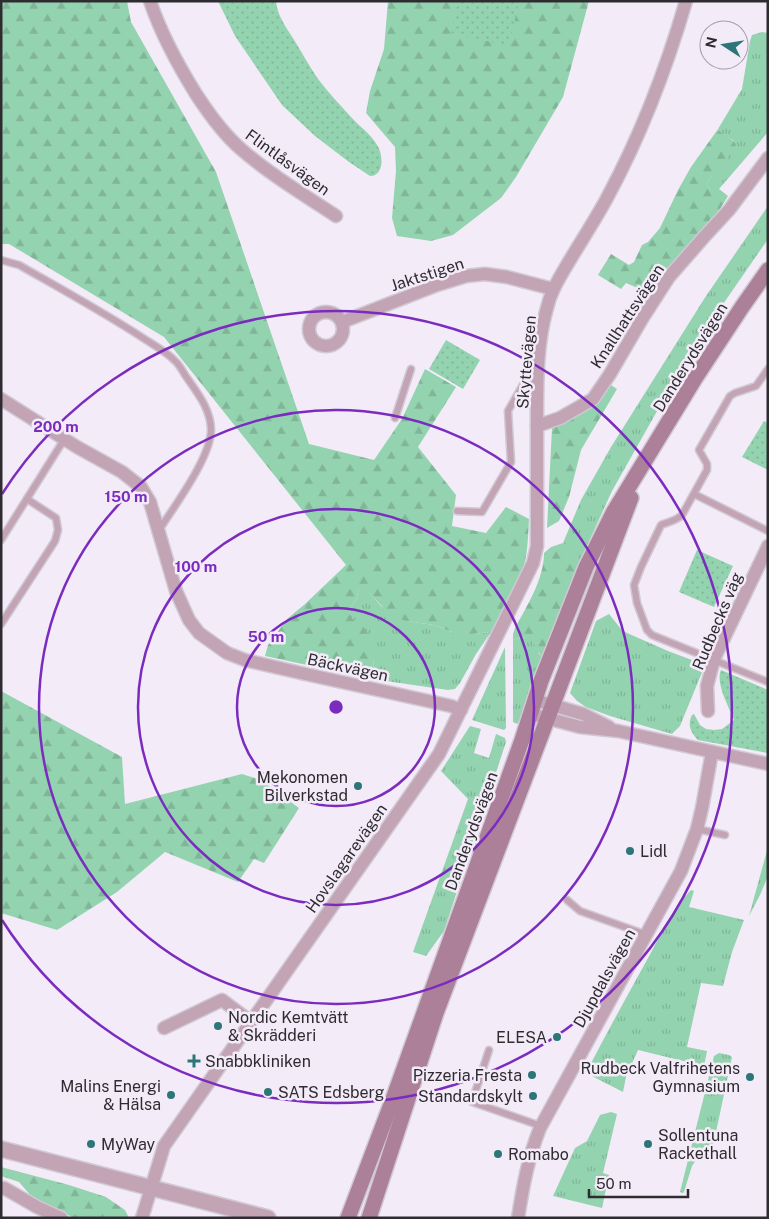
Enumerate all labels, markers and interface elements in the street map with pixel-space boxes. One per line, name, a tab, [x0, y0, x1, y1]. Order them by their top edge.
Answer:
north arrow	[699, 20, 749, 70]
text: N	[702, 35, 720, 49]
street label: Flintlåsvägen	[242, 125, 334, 199]
street label: Jaktstigen	[388, 254, 466, 295]
street label: Knallhattsvägen	[587, 261, 668, 372]
street label: Danderydsvägen	[649, 299, 732, 415]
street label: Skyttevägen	[513, 315, 540, 409]
text: 200 m	[33, 418, 79, 435]
text: 150 m	[104, 488, 148, 505]
text: 100 m	[175, 558, 217, 575]
street label: Rudbecks väg	[688, 570, 747, 673]
text: 50 m	[248, 628, 284, 645]
street label: Bäckvägen	[306, 650, 390, 685]
centre of rings	[327, 698, 345, 716]
place label: Mekonomen Bilverkstad	[257, 768, 348, 805]
street label: Danderydsvägen	[441, 769, 502, 893]
marker: Mekonomen Bilverkstad	[352, 780, 364, 792]
street label: Hovslagarevägen	[302, 800, 391, 917]
place label: Lidl	[640, 842, 668, 861]
marker: Lidl	[624, 845, 636, 857]
street label: Djupdalsvägen	[569, 926, 639, 1031]
place label: Nordic Kemtvätt & Skrädderi	[228, 1008, 349, 1045]
marker: Nordic Kemtvätt & Skrädderi	[212, 1020, 224, 1032]
place label: ELESA	[496, 1028, 547, 1047]
marker: ELESA	[551, 1031, 563, 1043]
place label: Snabbkliniken	[205, 1052, 311, 1071]
marker: Snabbkliniken	[187, 1054, 201, 1068]
place label: Rudbeck Valfrihetens Gymnasium	[580, 1059, 740, 1096]
place label: Pizzeria Fresta	[413, 1066, 522, 1085]
marker: Pizzeria Fresta	[526, 1069, 538, 1081]
marker: Rudbeck Valfrihetens Gymnasium	[744, 1071, 756, 1083]
place label: Malins Energi & Hälsa	[60, 1077, 161, 1114]
place label: SATS Edsberg	[278, 1083, 385, 1102]
marker: SATS Edsberg	[262, 1086, 274, 1098]
place label: Standardskylt	[418, 1087, 523, 1106]
marker: Malins Energi & Hälsa	[165, 1089, 177, 1101]
marker: Standardskylt	[527, 1090, 539, 1102]
place label: Sollentuna Rackethall	[658, 1126, 738, 1163]
place label: MyWay	[101, 1135, 156, 1154]
marker: MyWay	[85, 1138, 97, 1150]
marker: Sollentuna Rackethall	[642, 1138, 654, 1150]
place label: Romabo	[508, 1145, 569, 1164]
marker: Romabo	[492, 1148, 504, 1160]
scale bar	[589, 1166, 688, 1198]
text: 50 m	[596, 1175, 631, 1192]

